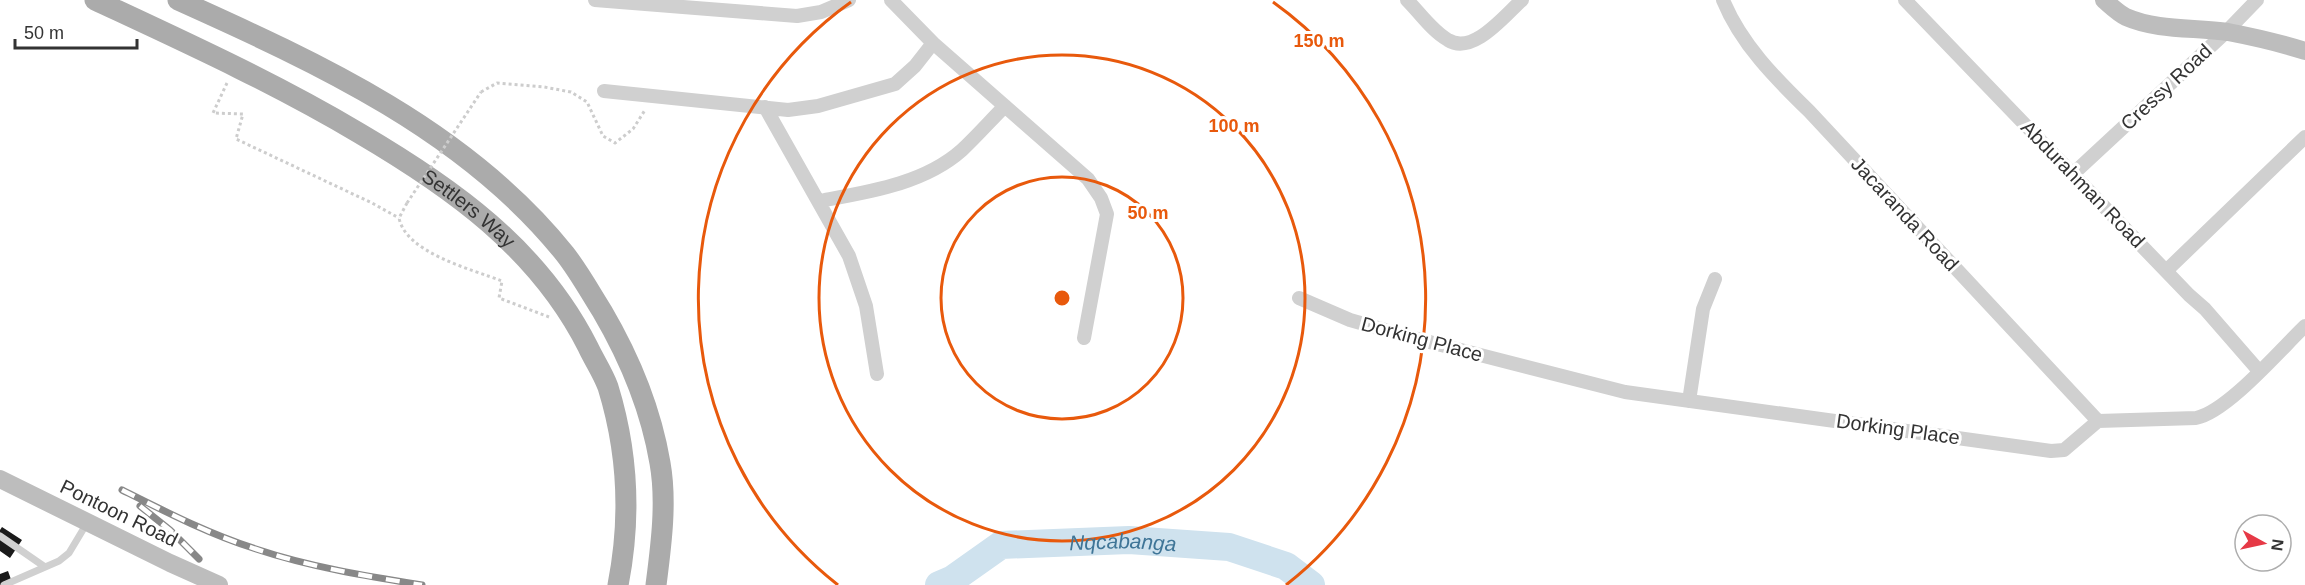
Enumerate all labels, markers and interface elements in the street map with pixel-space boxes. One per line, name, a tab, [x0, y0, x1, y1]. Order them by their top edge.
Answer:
scale bar	[15, 12, 136, 50]
text: 50 m	[24, 23, 64, 43]
text: 150 m	[1293, 31, 1345, 51]
street label: Cressy Road	[2116, 40, 2216, 134]
text: 100 m	[1208, 116, 1260, 136]
street label: Abdurahman Road	[2017, 116, 2149, 252]
street label: Jacaranda Road	[1847, 153, 1963, 275]
street label: Settlers Way	[418, 165, 520, 252]
text: 50 m	[1127, 203, 1169, 223]
centre of rings	[1052, 288, 1072, 308]
street label: Dorking Place	[1359, 312, 1485, 366]
street label: Dorking Place	[1835, 409, 1961, 449]
street label: Pontoon Road	[57, 475, 181, 551]
north arrow	[2233, 513, 2293, 573]
water label: Nqcabanga	[1069, 528, 1177, 555]
text: N	[2268, 538, 2287, 552]

